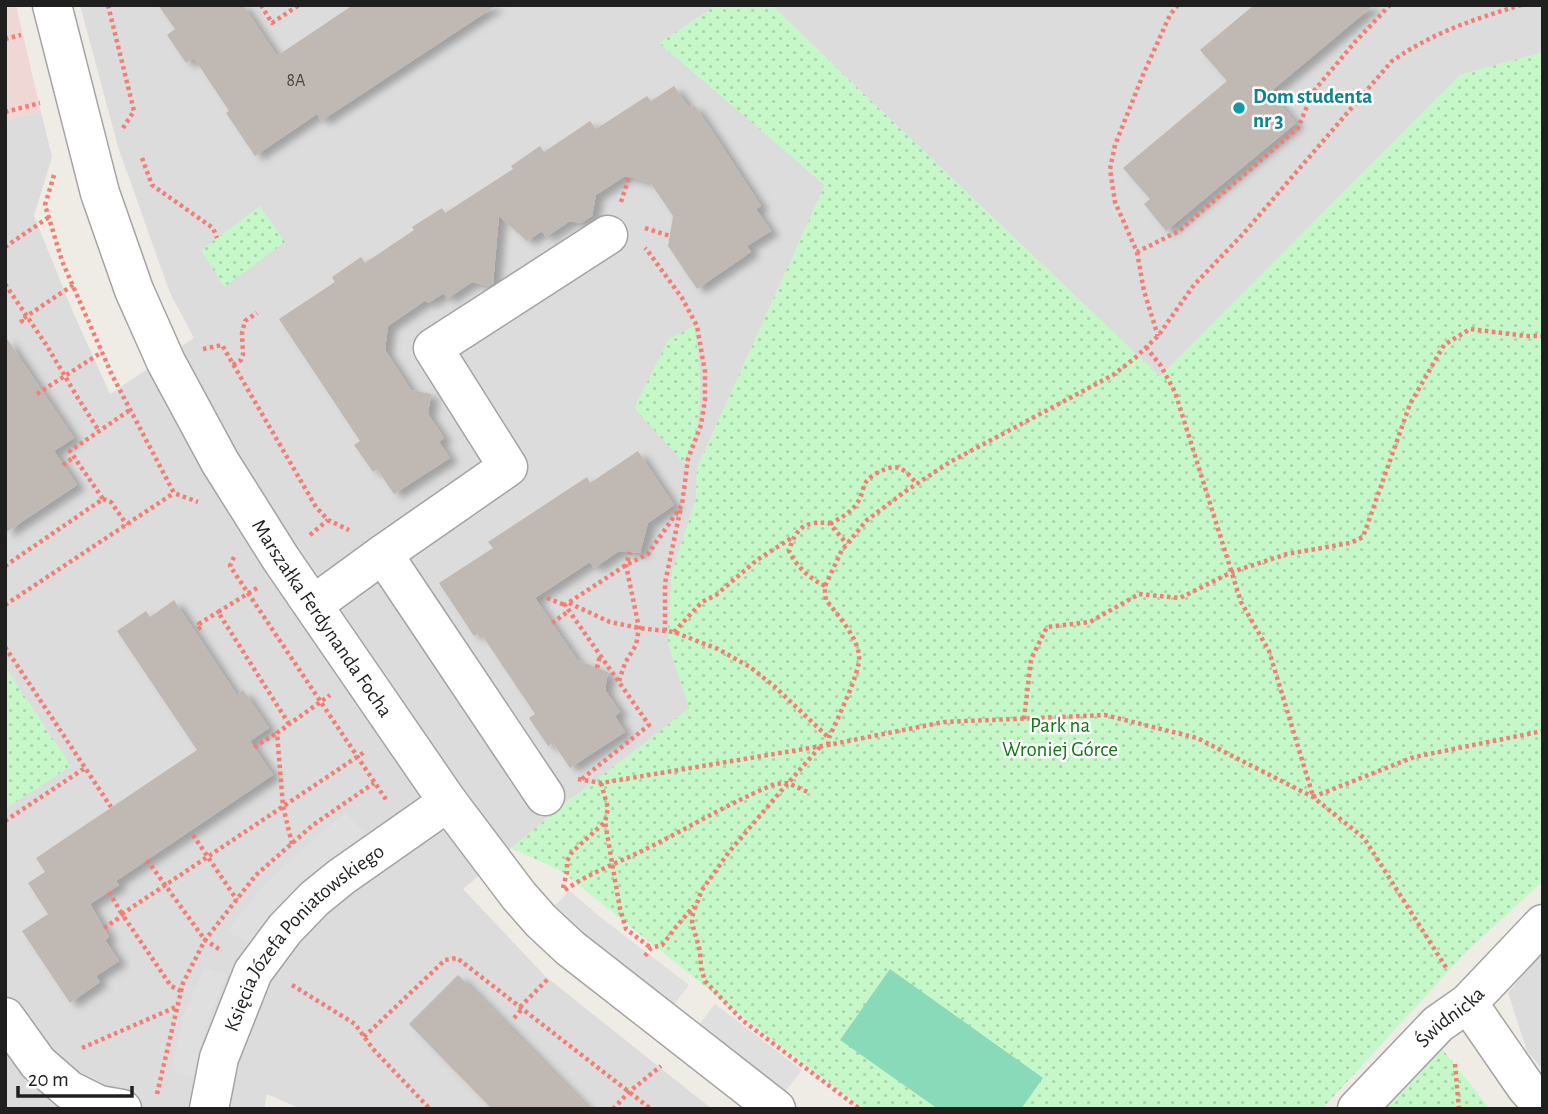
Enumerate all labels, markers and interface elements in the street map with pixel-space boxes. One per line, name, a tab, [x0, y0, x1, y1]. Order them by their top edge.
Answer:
house number: 8A	[287, 72, 306, 90]
place label: Dom studenta nr 3	[1253, 86, 1372, 131]
marker: Dom studenta nr 3	[1231, 100, 1247, 116]
street label: Marszałka Ferdynanda Focha	[248, 516, 397, 721]
park label: Park na Wroniej Górce	[1002, 715, 1118, 760]
street label: Księcia Józefa Poniatowskiego	[220, 840, 388, 1034]
street label: Świdnicka	[1409, 982, 1488, 1051]
scale bar	[18, 1054, 131, 1098]
text: 20 m	[28, 1069, 69, 1090]

